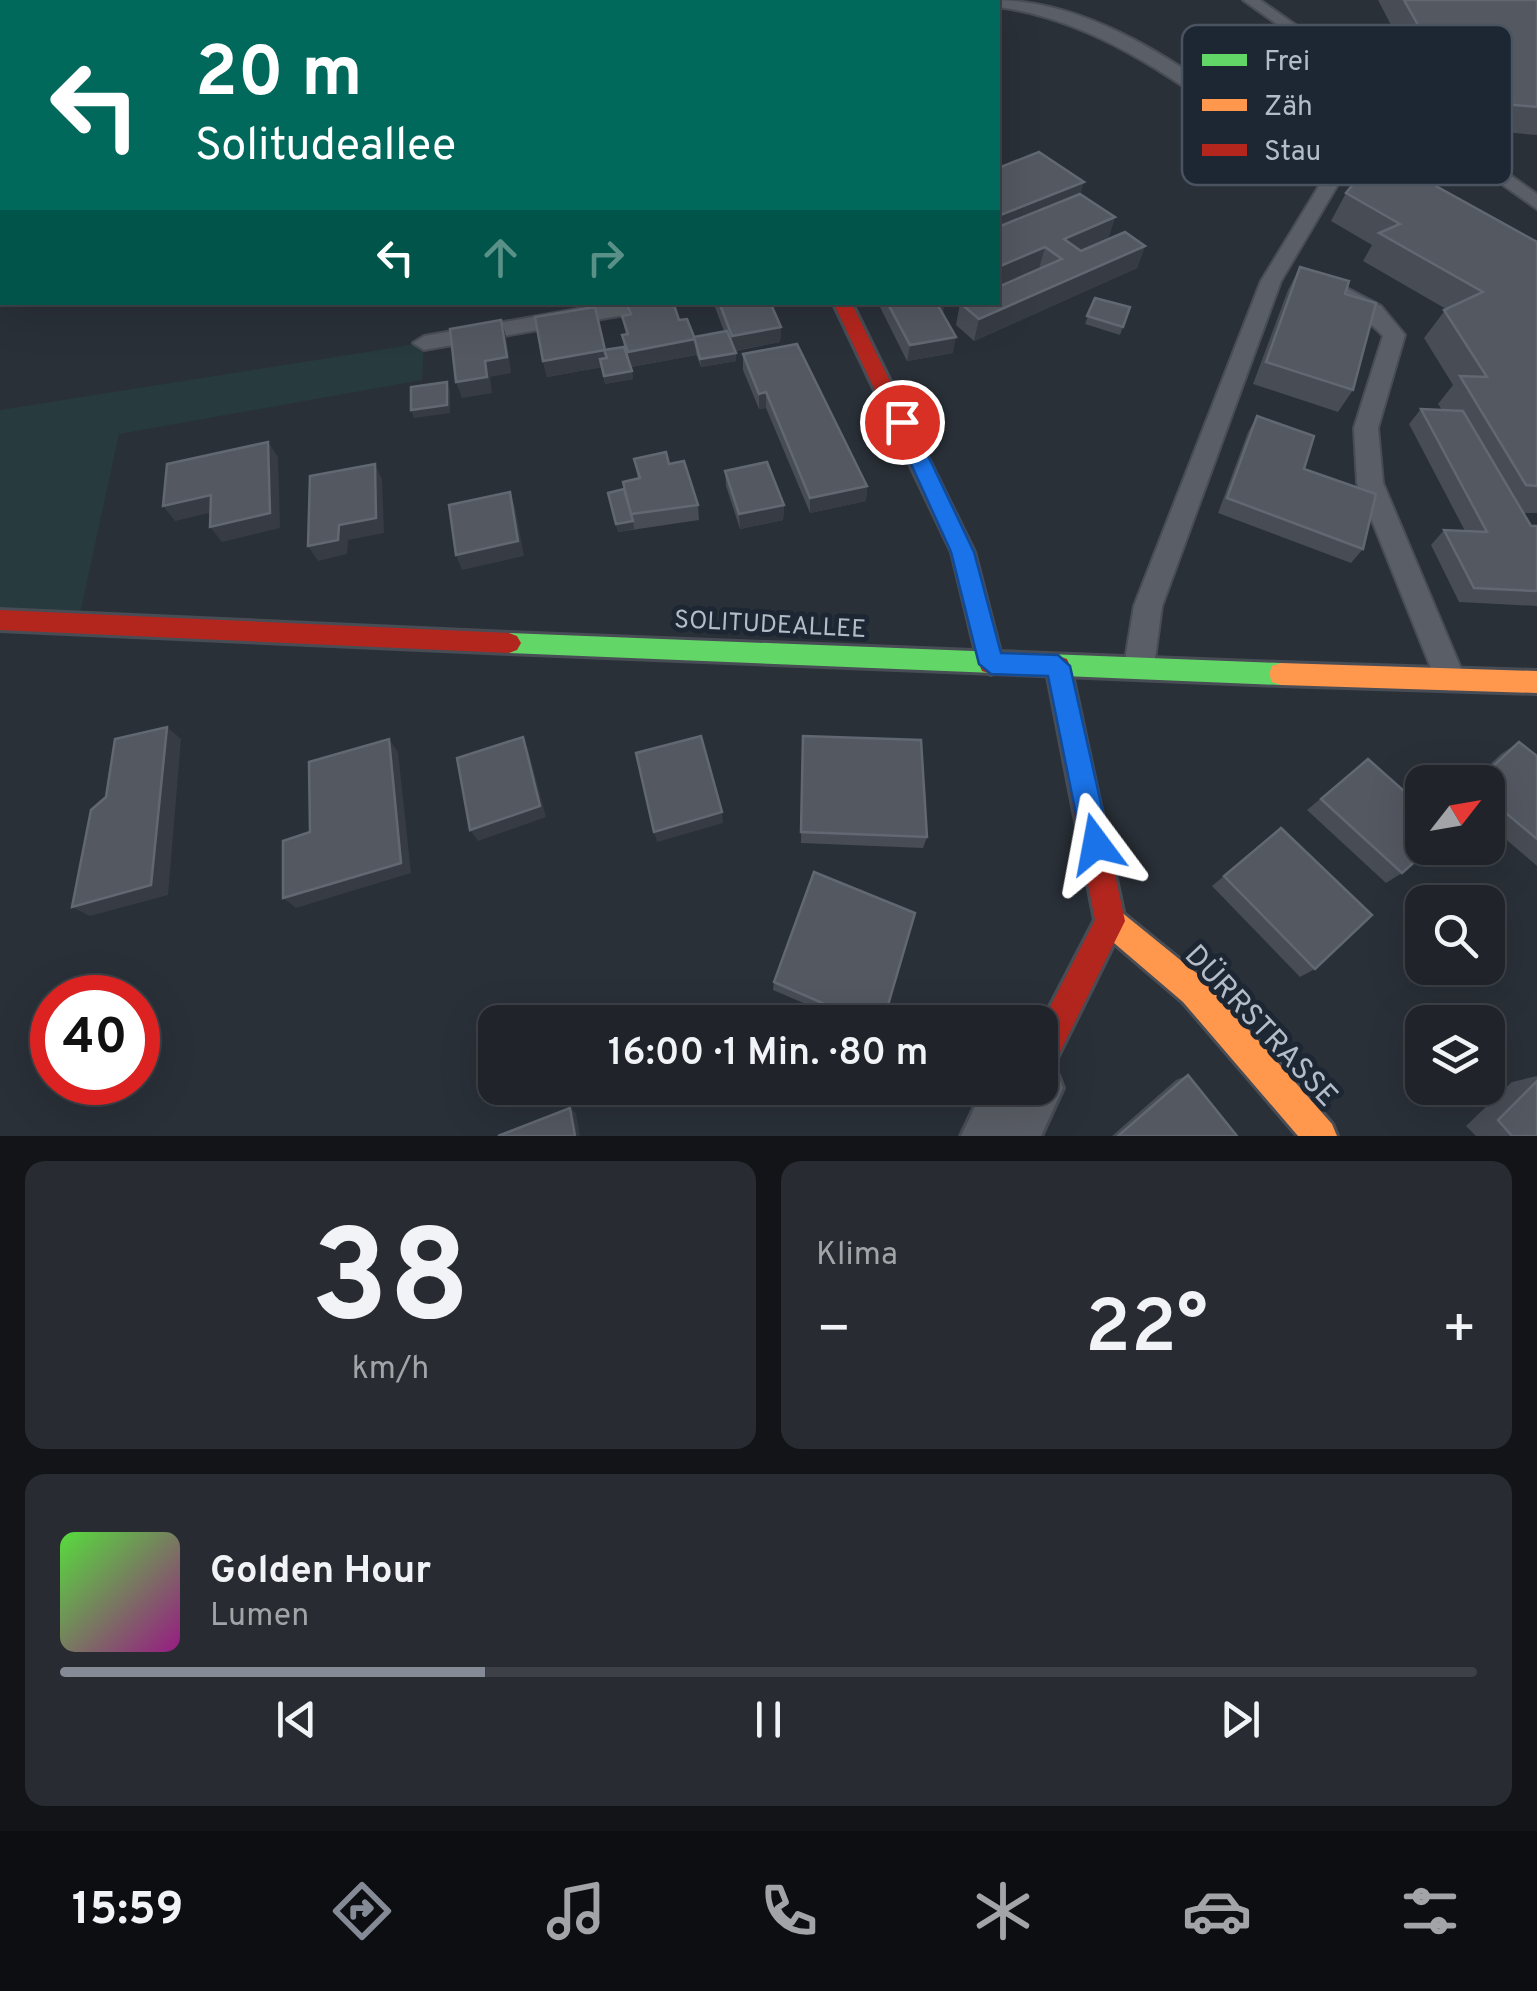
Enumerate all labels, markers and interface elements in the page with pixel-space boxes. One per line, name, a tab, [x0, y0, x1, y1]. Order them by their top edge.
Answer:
legend	[1182, 25, 1512, 185]
text: 20 m	[195, 32, 363, 121]
icon: left	[30, 40, 160, 170]
text: Frei	[1264, 45, 1310, 81]
text: Zäh	[1264, 90, 1313, 126]
text: Solitudeallee	[195, 119, 456, 176]
text: Stau	[1264, 135, 1321, 171]
icon: left	[368, 230, 423, 285]
icon: ahead	[473, 230, 528, 285]
icon: right	[578, 230, 633, 285]
pin	[860, 380, 945, 465]
icon: arrive	[875, 395, 930, 450]
street label: SOLITUDEALLEE	[673, 605, 867, 647]
north arrow	[1405, 765, 1505, 865]
map controls	[1405, 765, 1505, 1105]
position arrow	[1044, 792, 1148, 896]
button: search	[1405, 885, 1505, 985]
street label: DÜRRSTRASSE	[1175, 937, 1346, 1116]
speed limit sign: 40	[30, 975, 160, 1105]
button: layers	[1405, 1005, 1505, 1105]
text: 16:00 · 1 Min. · 80 m	[608, 1030, 928, 1079]
text: 38	[311, 1202, 470, 1367]
text: Klima	[816, 1236, 898, 1276]
text: 22°	[1085, 1284, 1208, 1379]
text: −	[816, 1297, 851, 1367]
text: +	[1442, 1297, 1477, 1367]
text: km/h	[352, 1350, 429, 1390]
text: Golden Hour	[210, 1548, 431, 1597]
text: Lumen	[210, 1597, 309, 1637]
icon: previous	[269, 1692, 324, 1747]
icon: pause	[741, 1692, 796, 1747]
icon: next	[1213, 1692, 1268, 1747]
icon: directions	[327, 1876, 397, 1946]
icon: music	[541, 1876, 611, 1946]
icon: phone	[754, 1876, 824, 1946]
icon: climate	[968, 1876, 1038, 1946]
icon: car	[1182, 1876, 1252, 1946]
icon: filters	[1395, 1876, 1465, 1946]
text: 15:59	[72, 1883, 183, 1940]

